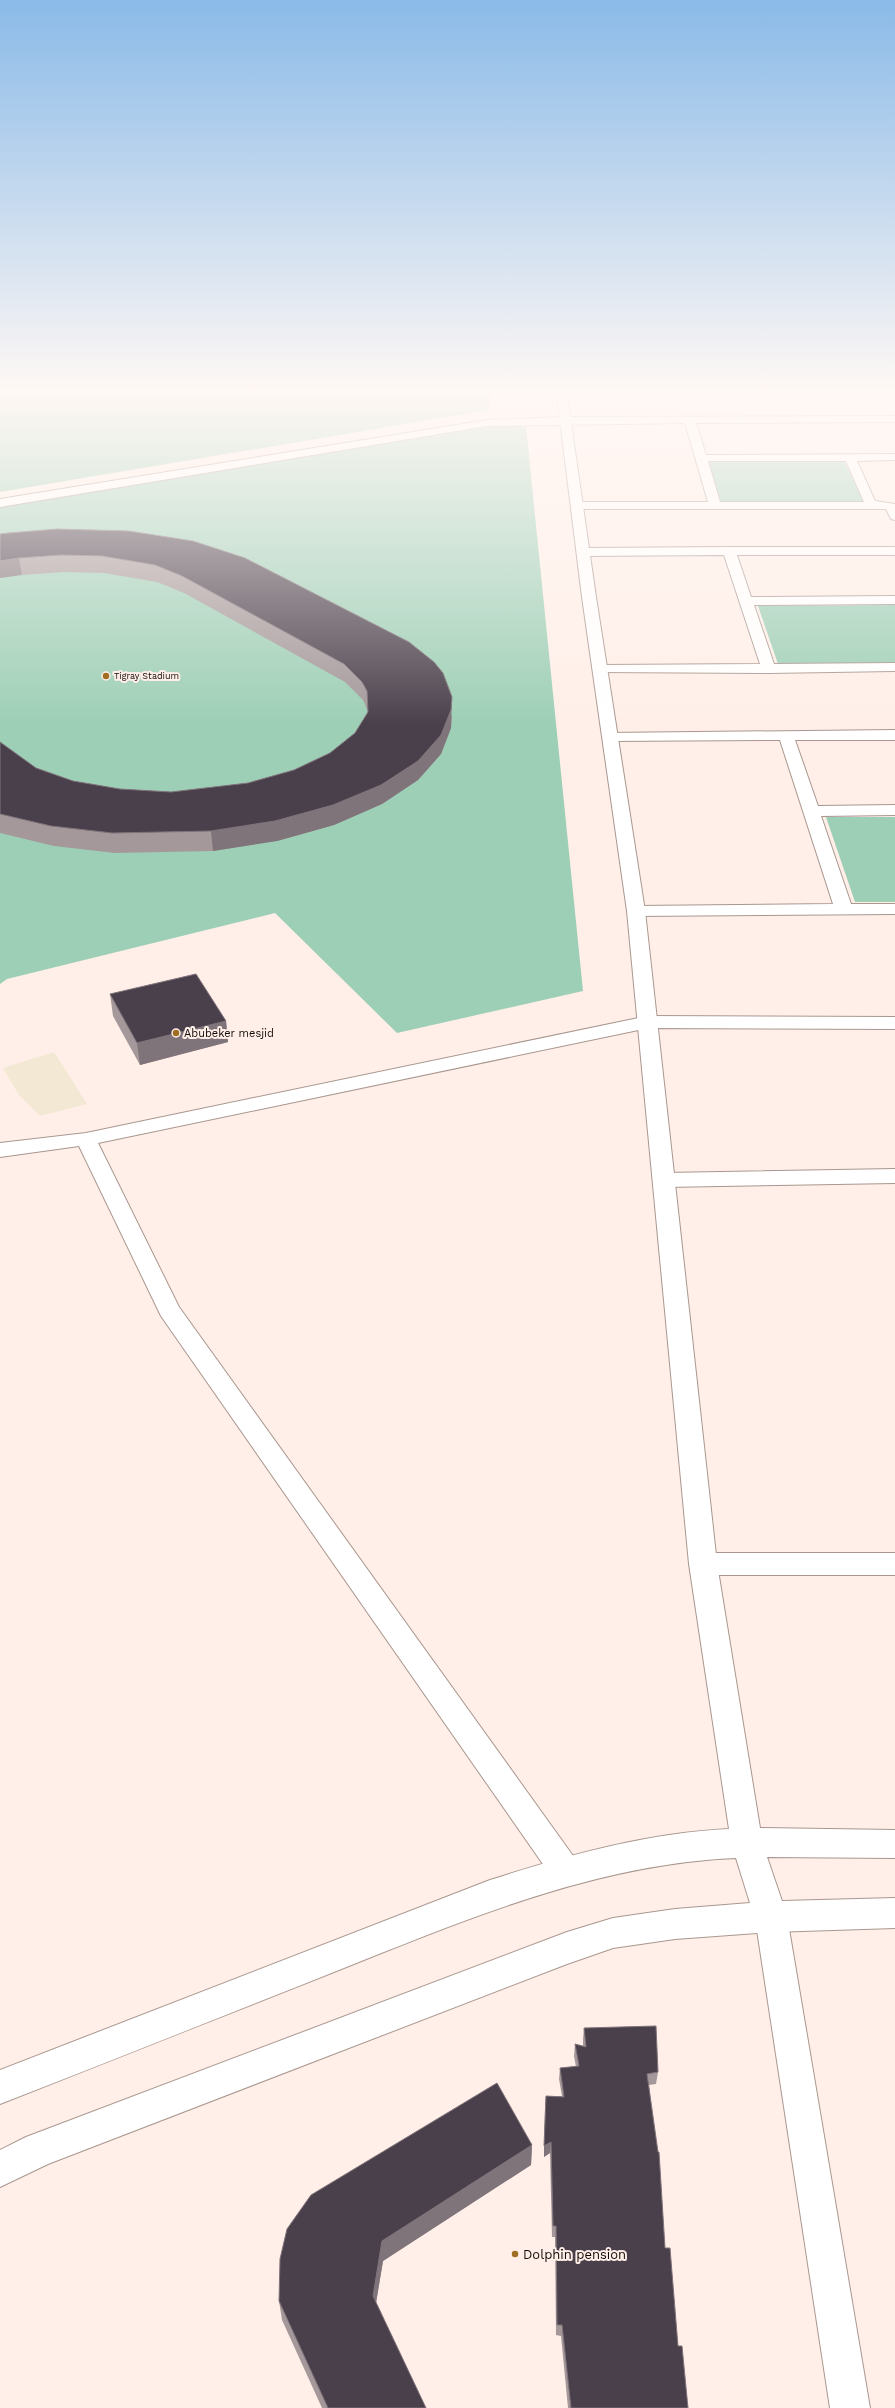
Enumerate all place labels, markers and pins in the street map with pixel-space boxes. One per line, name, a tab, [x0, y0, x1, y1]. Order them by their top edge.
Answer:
marker: Tigray Stadium	[101, 671, 111, 681]
place label: Tigray Stadium	[114, 671, 179, 681]
place label: Abubeker mesjid	[184, 1027, 274, 1040]
marker: Abubeker mesjid	[171, 1028, 181, 1038]
place label: Dolphin pension	[523, 2247, 626, 2262]
marker: Dolphin pension	[510, 2249, 520, 2259]

